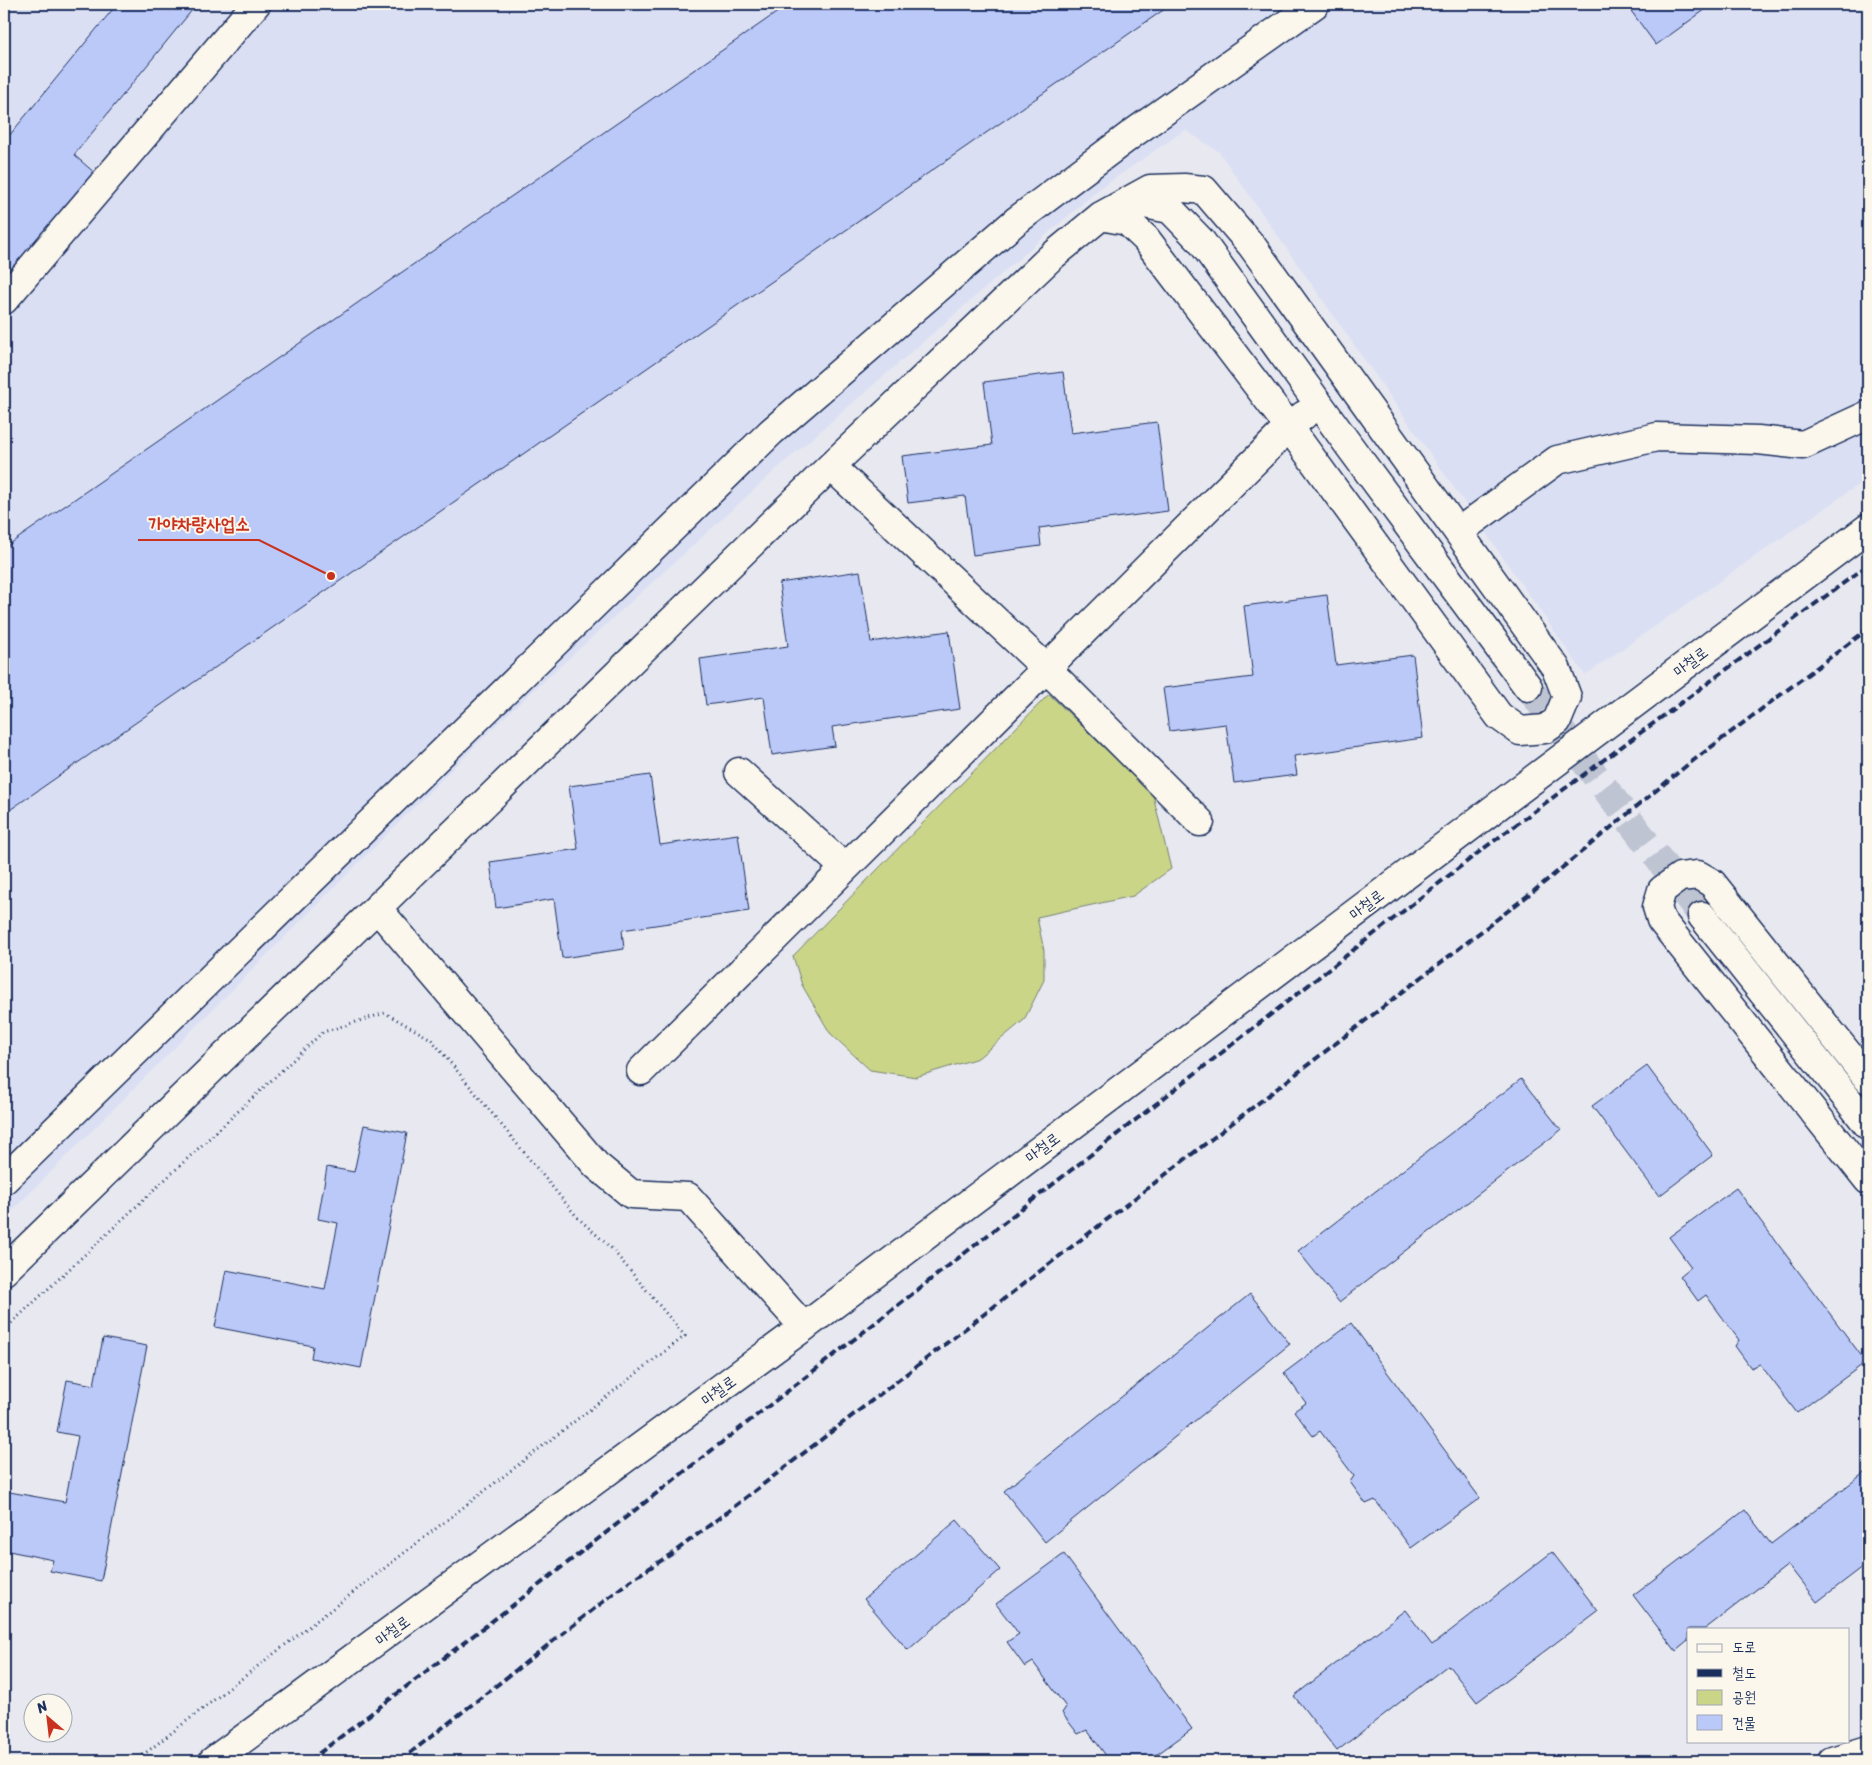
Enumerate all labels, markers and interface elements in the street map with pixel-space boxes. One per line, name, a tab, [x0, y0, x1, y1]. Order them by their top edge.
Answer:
callout: 가야차량사업소	[138, 507, 259, 540]
text: 가야차량사업소	[148, 508, 250, 540]
street label: 마철로	[1666, 638, 1714, 685]
street label: 마철로	[1342, 881, 1390, 928]
street label: 마철로	[1018, 1124, 1066, 1171]
street label: 마철로	[694, 1367, 742, 1413]
street label: 마철로	[368, 1607, 416, 1653]
legend	[1687, 1628, 1850, 1742]
text: 도로	[1732, 1634, 1756, 1660]
text: 철도	[1732, 1660, 1756, 1686]
text: 공원	[1732, 1684, 1756, 1710]
north arrow	[22, 1692, 72, 1742]
text: N	[31, 1694, 53, 1721]
text: 건물	[1732, 1710, 1756, 1736]

